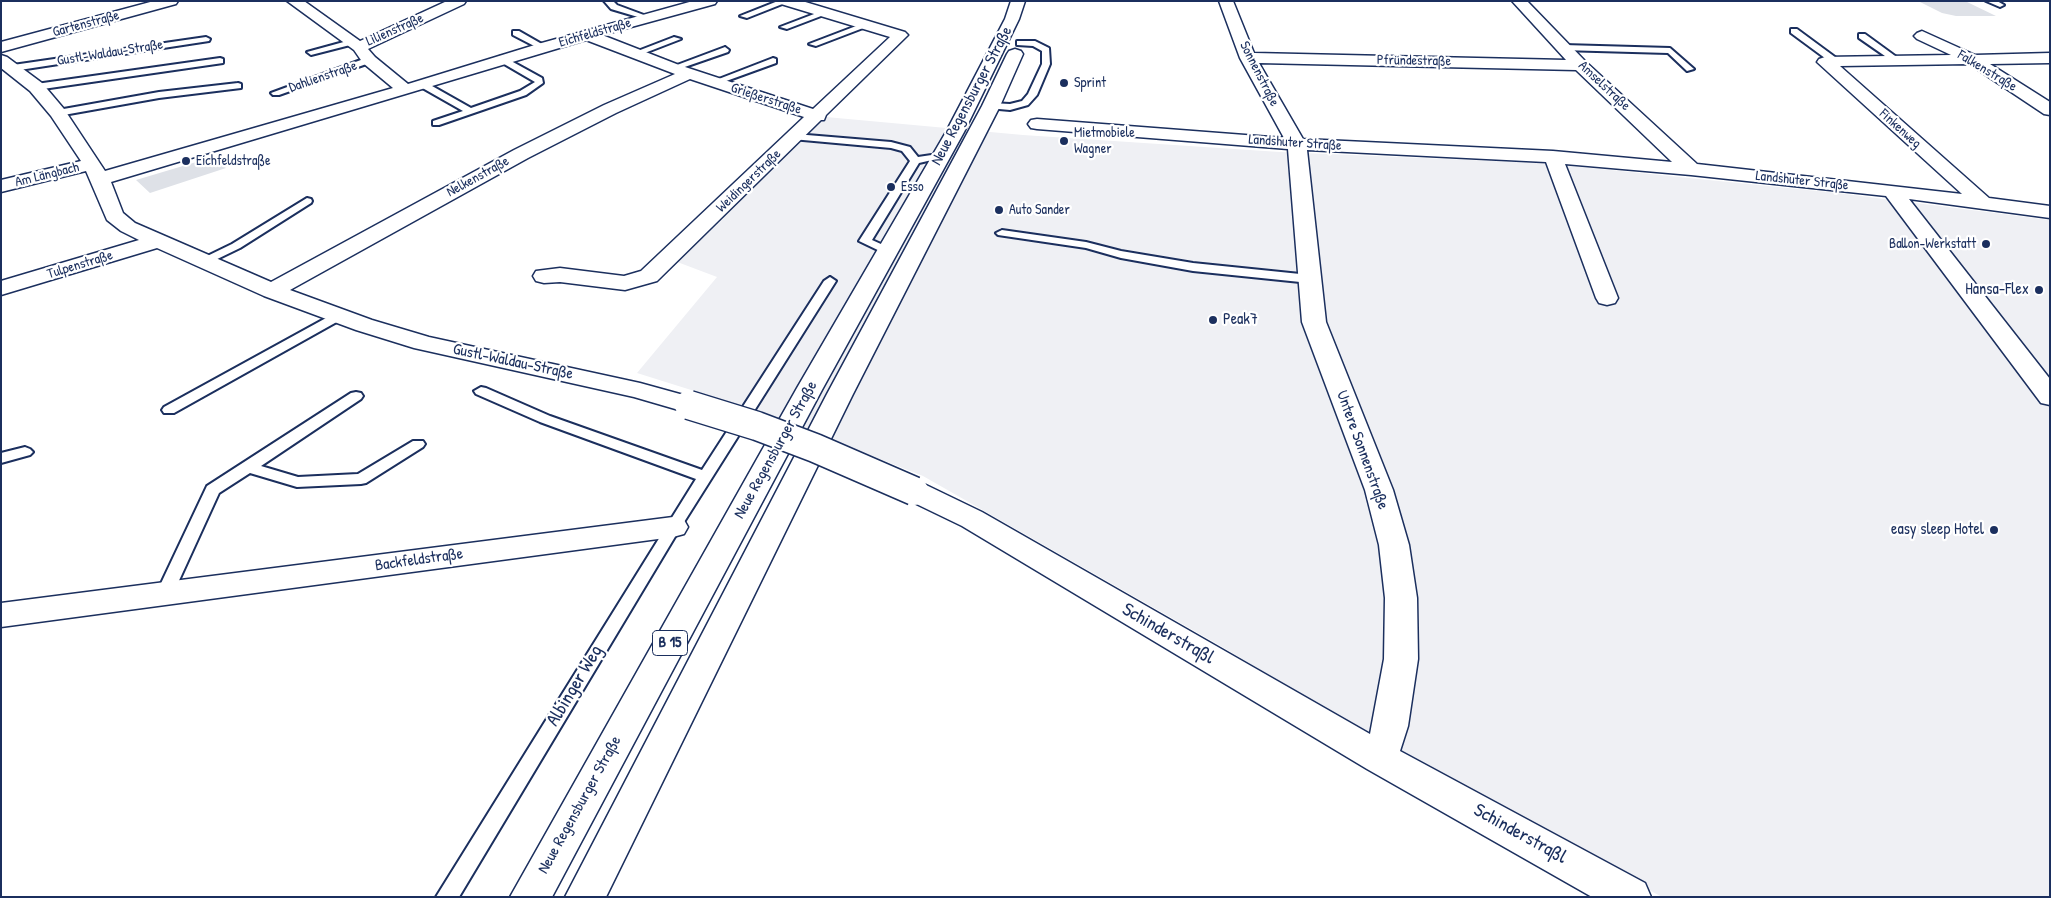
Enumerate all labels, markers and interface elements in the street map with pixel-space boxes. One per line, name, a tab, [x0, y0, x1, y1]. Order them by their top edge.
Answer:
street label: Gartenstraße	[51, 7, 121, 41]
street label: Lilienstraße	[364, 10, 426, 50]
street label: Eichfeldstraße	[557, 15, 633, 51]
street label: Neue Regensburger Straße	[927, 23, 1017, 169]
street label: Gustl-Waldau-Straße	[56, 36, 164, 70]
street label: Sonnenstraße	[1235, 39, 1283, 109]
street label: Falkenstraße	[1954, 47, 2020, 95]
street label: Pfründestraße	[1377, 52, 1451, 70]
street label: Dahlienstraße	[287, 58, 359, 96]
street label: Amselstraße	[1574, 58, 1634, 114]
place label: Sprint	[1074, 75, 1106, 91]
marker: Sprint	[1058, 77, 1070, 89]
street label: Grießerstraße	[729, 80, 803, 118]
street label: Finkenweg	[1876, 106, 1924, 152]
place label: Mietmobiele Wagner	[1074, 125, 1135, 158]
street label: Landshuter Straße	[1248, 131, 1342, 155]
marker: Mietmobiele Wagner	[1058, 135, 1070, 147]
street label: Weidingerstraße	[713, 146, 785, 216]
place label: Eichfeldstraße	[196, 153, 270, 169]
street label: Nelkenstraße	[444, 153, 512, 201]
marker: Eichfeldstraße	[180, 155, 192, 167]
street label: Am Längbach	[13, 159, 81, 191]
street label: Landshuter Straße	[1755, 168, 1849, 194]
place label: Esso	[901, 179, 924, 195]
marker: Esso	[885, 181, 897, 193]
place label: Auto Sander	[1009, 202, 1070, 218]
marker: Auto Sander	[993, 204, 1005, 216]
place label: Ballon-Werkstatt	[1889, 236, 1976, 252]
marker: Ballon-Werkstatt	[1980, 238, 1992, 250]
street label: Tulpenstraße	[45, 247, 115, 283]
place label: Hansa-Flex	[1965, 280, 2029, 300]
marker: Hansa-Flex	[2033, 284, 2045, 296]
place label: Peak7	[1223, 310, 1258, 330]
marker: Peak7	[1207, 314, 1219, 326]
street label: Gustl-Waldau-Straße	[451, 340, 575, 384]
street label: Neue Regensburger Straße	[730, 378, 822, 522]
street label: Untere Sonnenstraße	[1332, 388, 1392, 512]
place label: easy sleep Hotel	[1891, 520, 1984, 540]
marker: easy sleep Hotel	[1988, 524, 2000, 536]
street label: Backfeldstraße	[374, 544, 464, 576]
street label: Schinderstraßl	[1118, 598, 1218, 670]
road number: B 15	[652, 630, 688, 656]
street label: Albinger Weg	[542, 641, 608, 731]
street label: Neue Regensburger Straße	[534, 733, 626, 877]
street label: Schinderstraßl	[1469, 799, 1571, 869]

